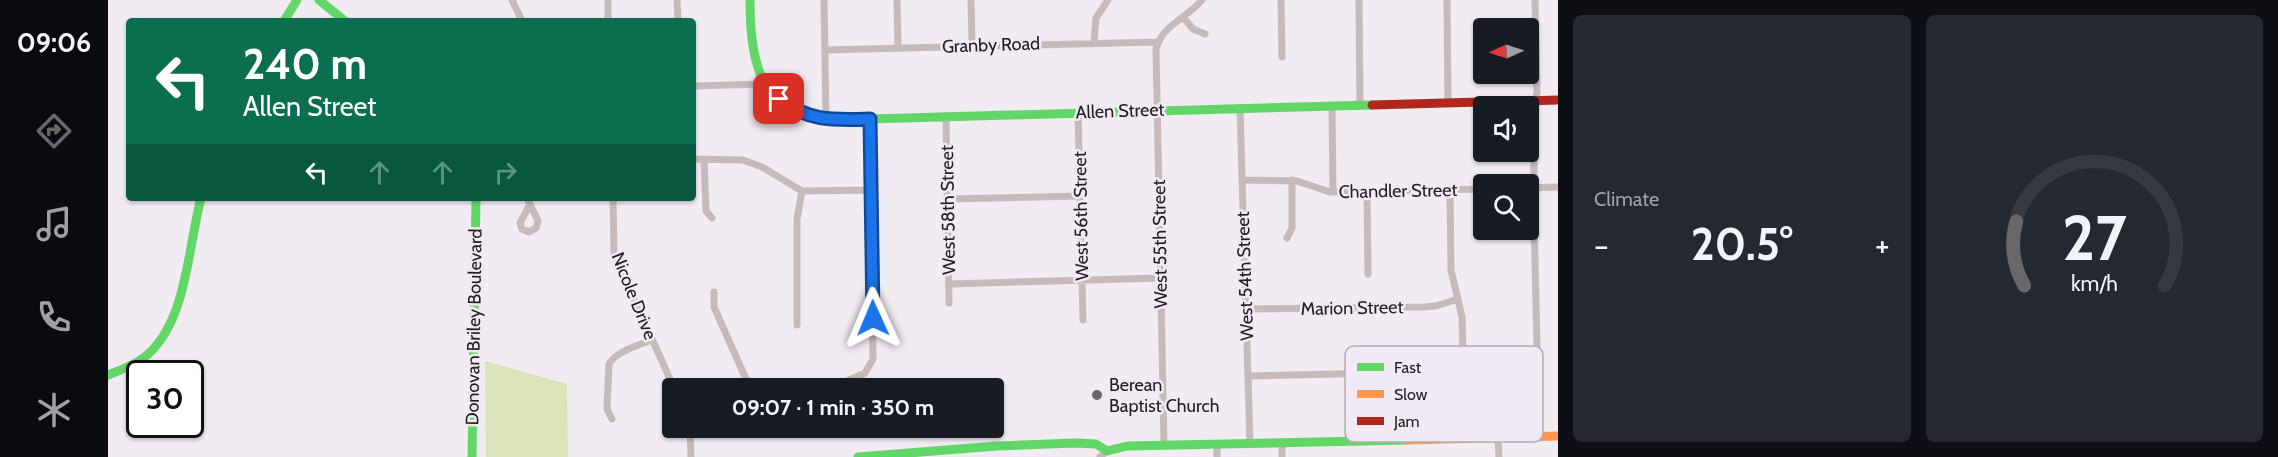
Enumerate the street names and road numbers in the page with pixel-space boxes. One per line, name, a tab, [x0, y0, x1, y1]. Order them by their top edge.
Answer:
street label: Granby Road	[942, 32, 1040, 58]
street label: Allen Street	[1075, 98, 1165, 124]
street label: West 58th Street	[936, 145, 960, 275]
street label: West 56th Street	[1069, 151, 1093, 281]
street label: West 55th Street	[1148, 179, 1172, 309]
street label: Chandler Street	[1338, 179, 1458, 203]
street label: West 54th Street	[1232, 211, 1258, 341]
street label: Donovan Briley Boulevard	[461, 228, 487, 426]
street label: Nicole Drive	[607, 249, 661, 343]
street label: Marion Street	[1300, 296, 1404, 320]

